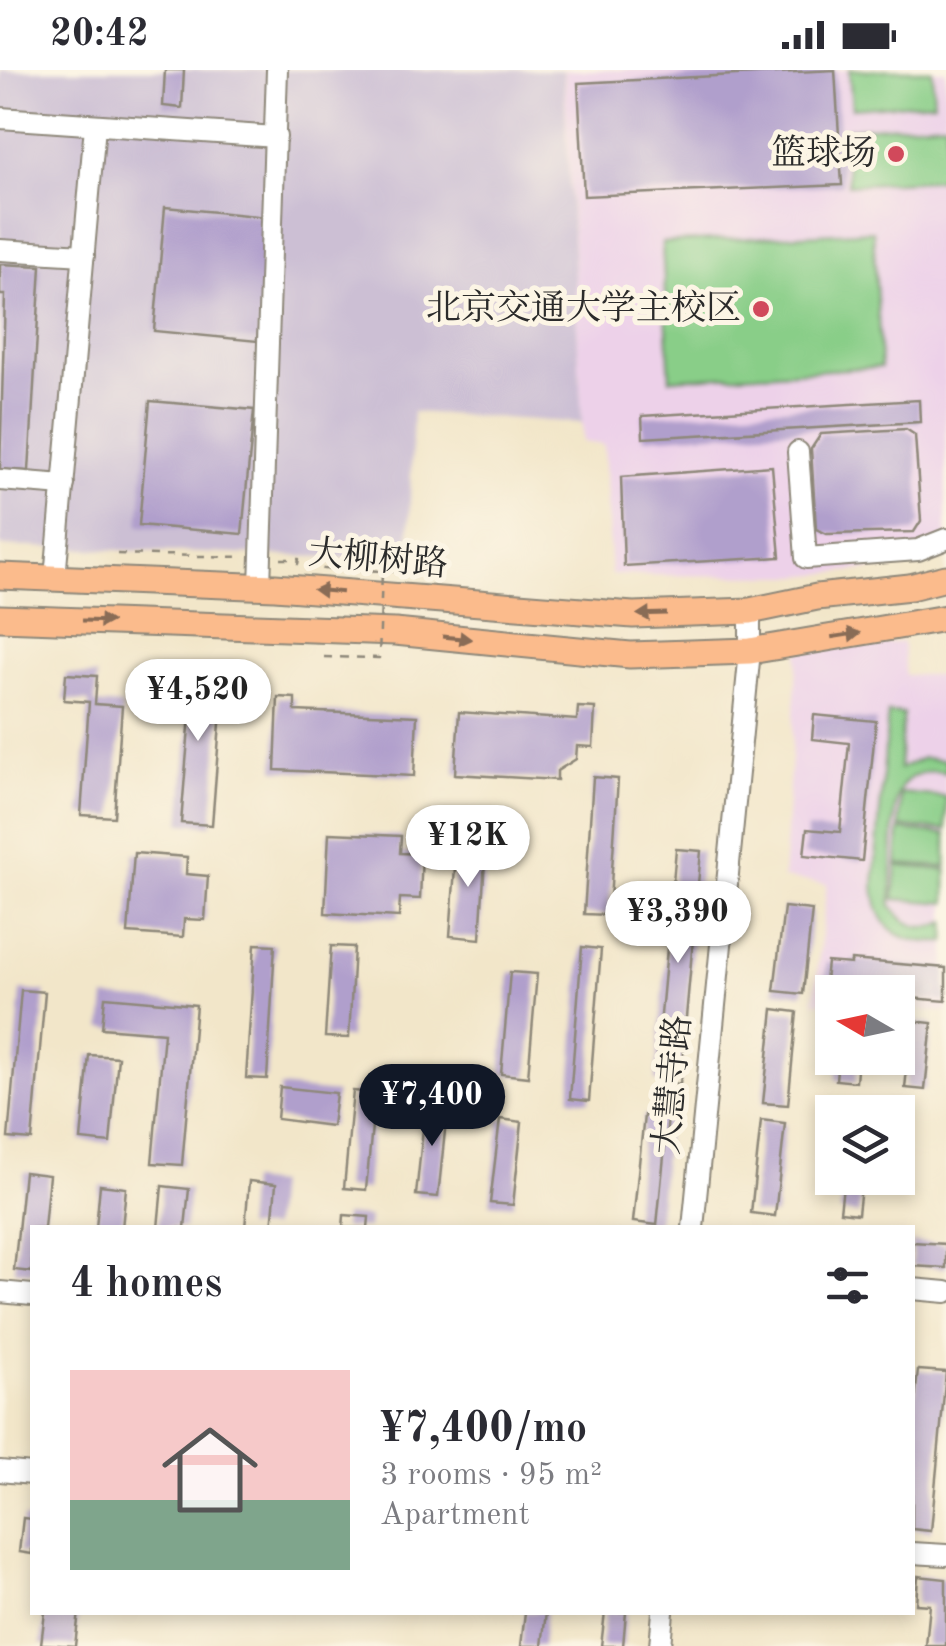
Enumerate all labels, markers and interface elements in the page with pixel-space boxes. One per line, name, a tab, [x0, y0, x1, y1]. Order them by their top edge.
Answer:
text: 20:42	[50, 16, 149, 54]
place label: 篮球场	[771, 134, 876, 172]
marker: 篮球场	[885, 143, 907, 165]
place label: 北京交通大学主校区	[426, 289, 741, 327]
marker: 北京交通大学主校区	[750, 298, 772, 320]
street label: 大柳树路	[307, 533, 450, 584]
one-way arrow	[312, 582, 344, 598]
one-way arrow	[636, 607, 668, 623]
one-way arrow	[82, 614, 114, 630]
one-way arrow	[831, 627, 862, 643]
one-way arrow	[442, 631, 473, 647]
pin: ¥4,520	[117, 659, 279, 744]
text: ¥4,520	[147, 675, 249, 707]
pin: ¥12K	[409, 805, 527, 890]
text: ¥12K	[428, 821, 508, 853]
pin: ¥3,390	[597, 881, 759, 966]
text: ¥3,390	[627, 897, 729, 929]
north arrow	[815, 975, 915, 1075]
map controls	[815, 975, 915, 1195]
street label: 大慧寺路	[647, 1013, 698, 1156]
pin: ¥7,400	[351, 1064, 513, 1149]
text: ¥7,400	[381, 1080, 483, 1112]
button: layers	[815, 1095, 915, 1195]
icon: filters	[820, 1258, 875, 1313]
text: 4 homes	[70, 1264, 222, 1306]
text: ¥7,400/mo	[380, 1409, 587, 1451]
icon: home	[150, 1410, 270, 1530]
text: 3 rooms · 95 m²	[380, 1460, 602, 1492]
text: Apartment	[380, 1500, 530, 1532]

